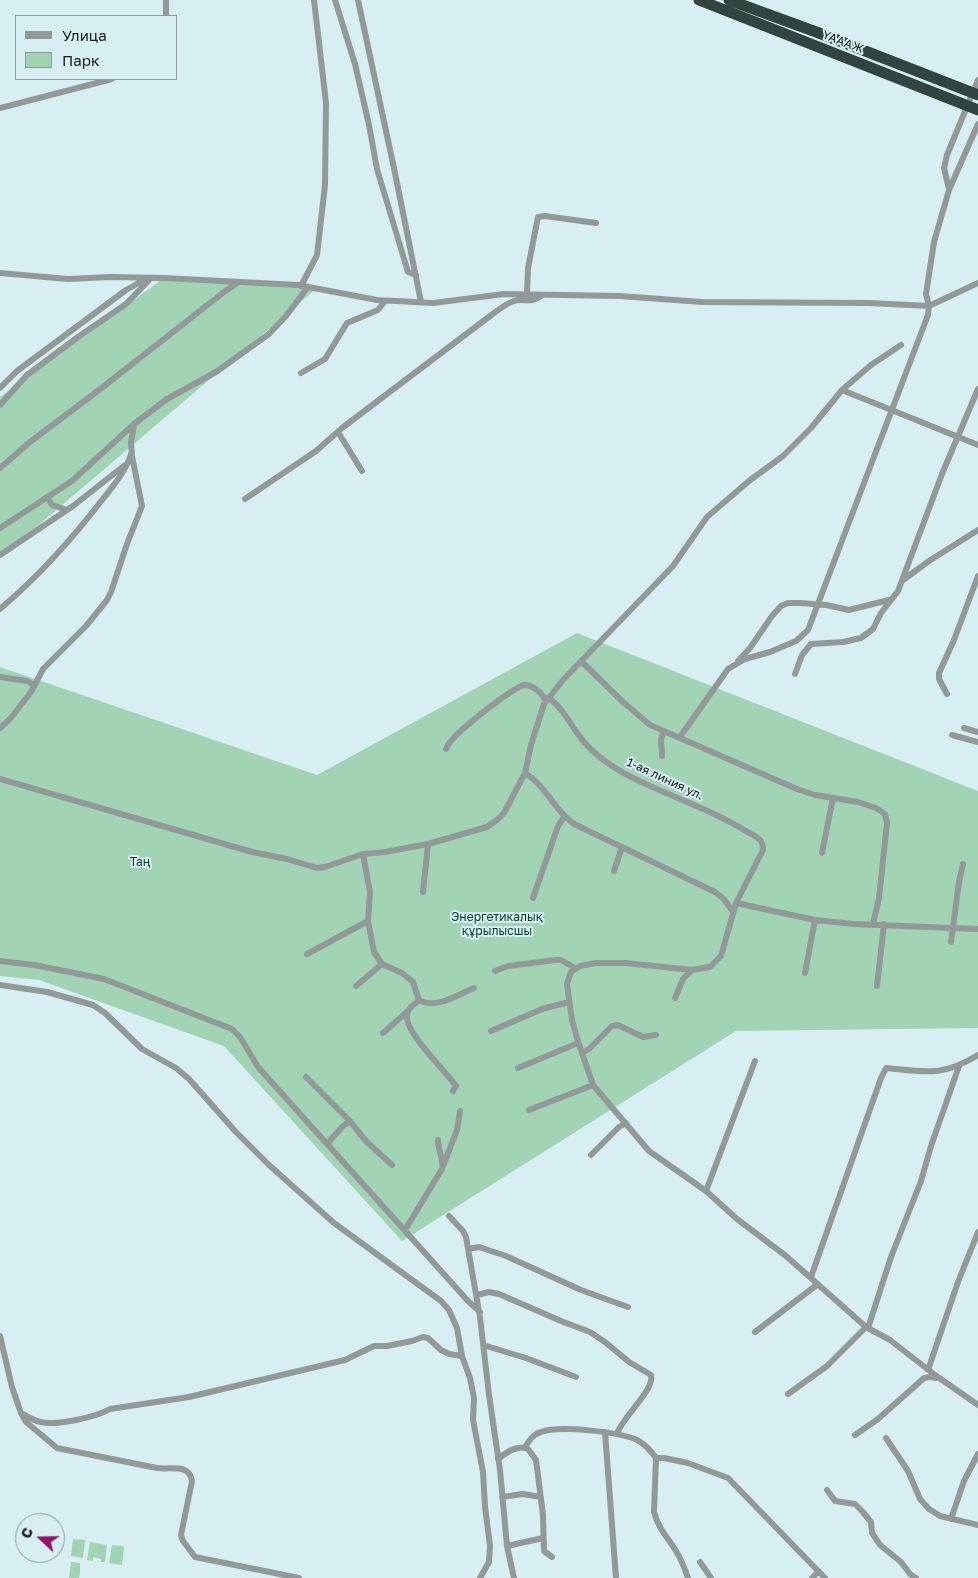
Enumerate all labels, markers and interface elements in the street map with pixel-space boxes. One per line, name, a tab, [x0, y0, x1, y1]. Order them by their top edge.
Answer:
legend	[15, 15, 178, 80]
text: Улица	[62, 26, 107, 44]
street label: ҮАААЖ	[820, 28, 866, 56]
text: Парк	[62, 51, 100, 69]
street label: 1-ая линия ул.	[624, 755, 706, 803]
park label: Таң	[130, 855, 150, 869]
park label: Энергетикалық құрылысшы	[451, 910, 543, 938]
north arrow	[15, 1513, 65, 1563]
text: С	[17, 1525, 36, 1541]

